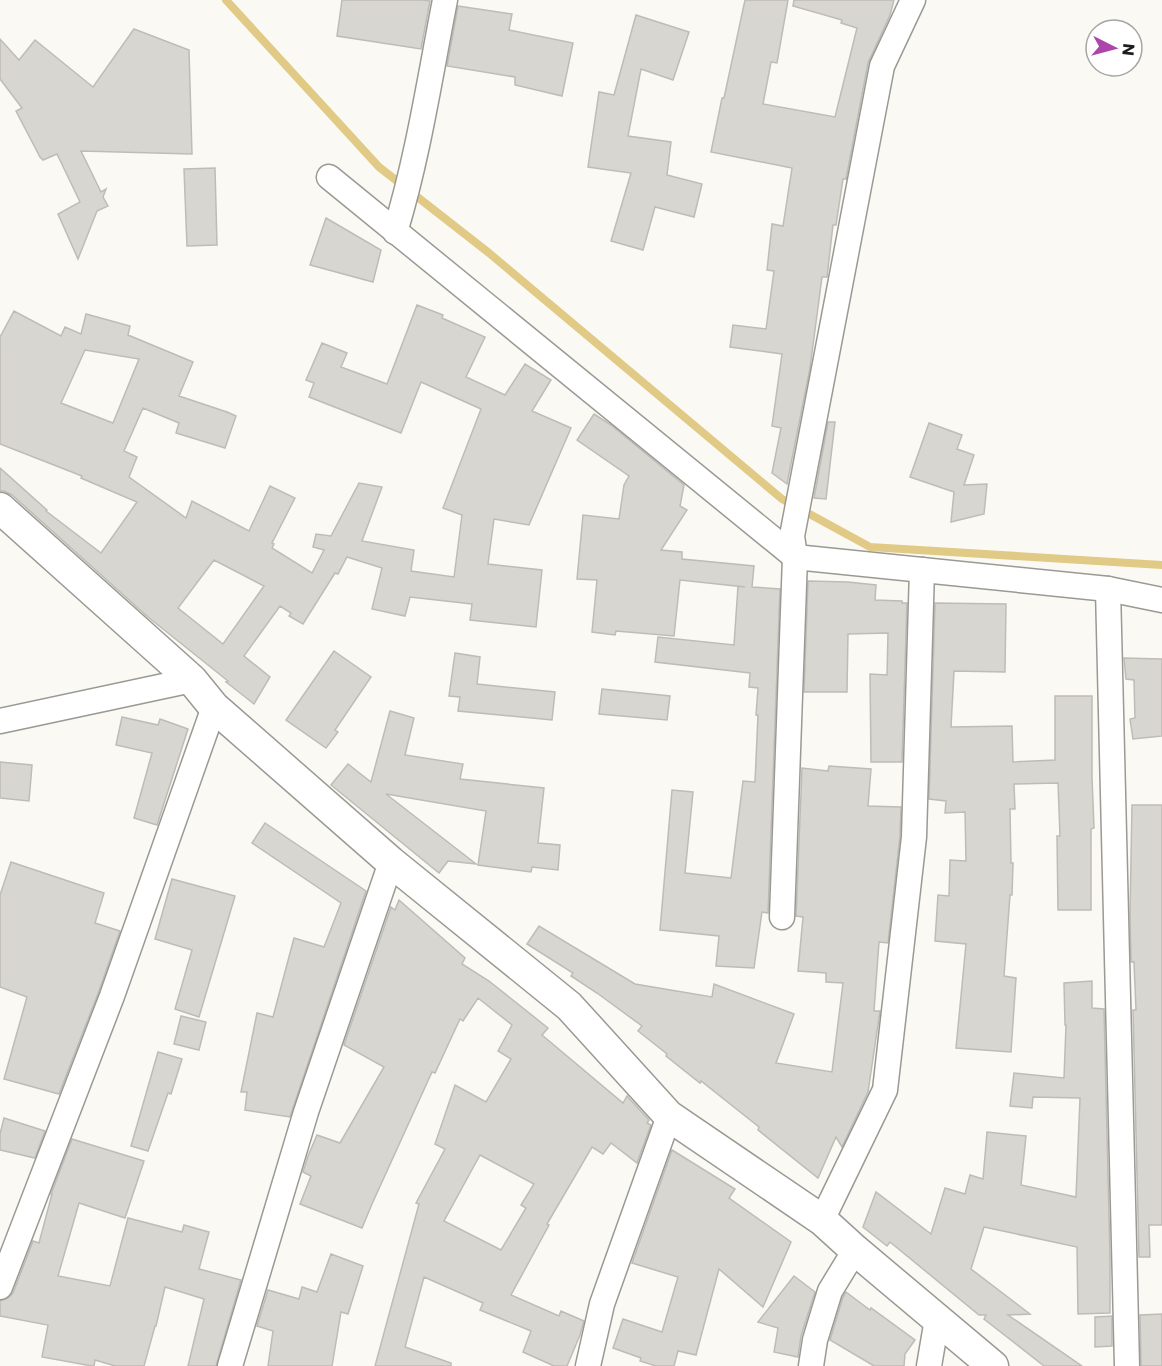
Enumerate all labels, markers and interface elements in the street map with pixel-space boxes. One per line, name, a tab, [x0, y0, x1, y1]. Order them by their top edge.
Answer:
north arrow	[1084, 18, 1144, 78]
text: N	[1116, 42, 1140, 57]

